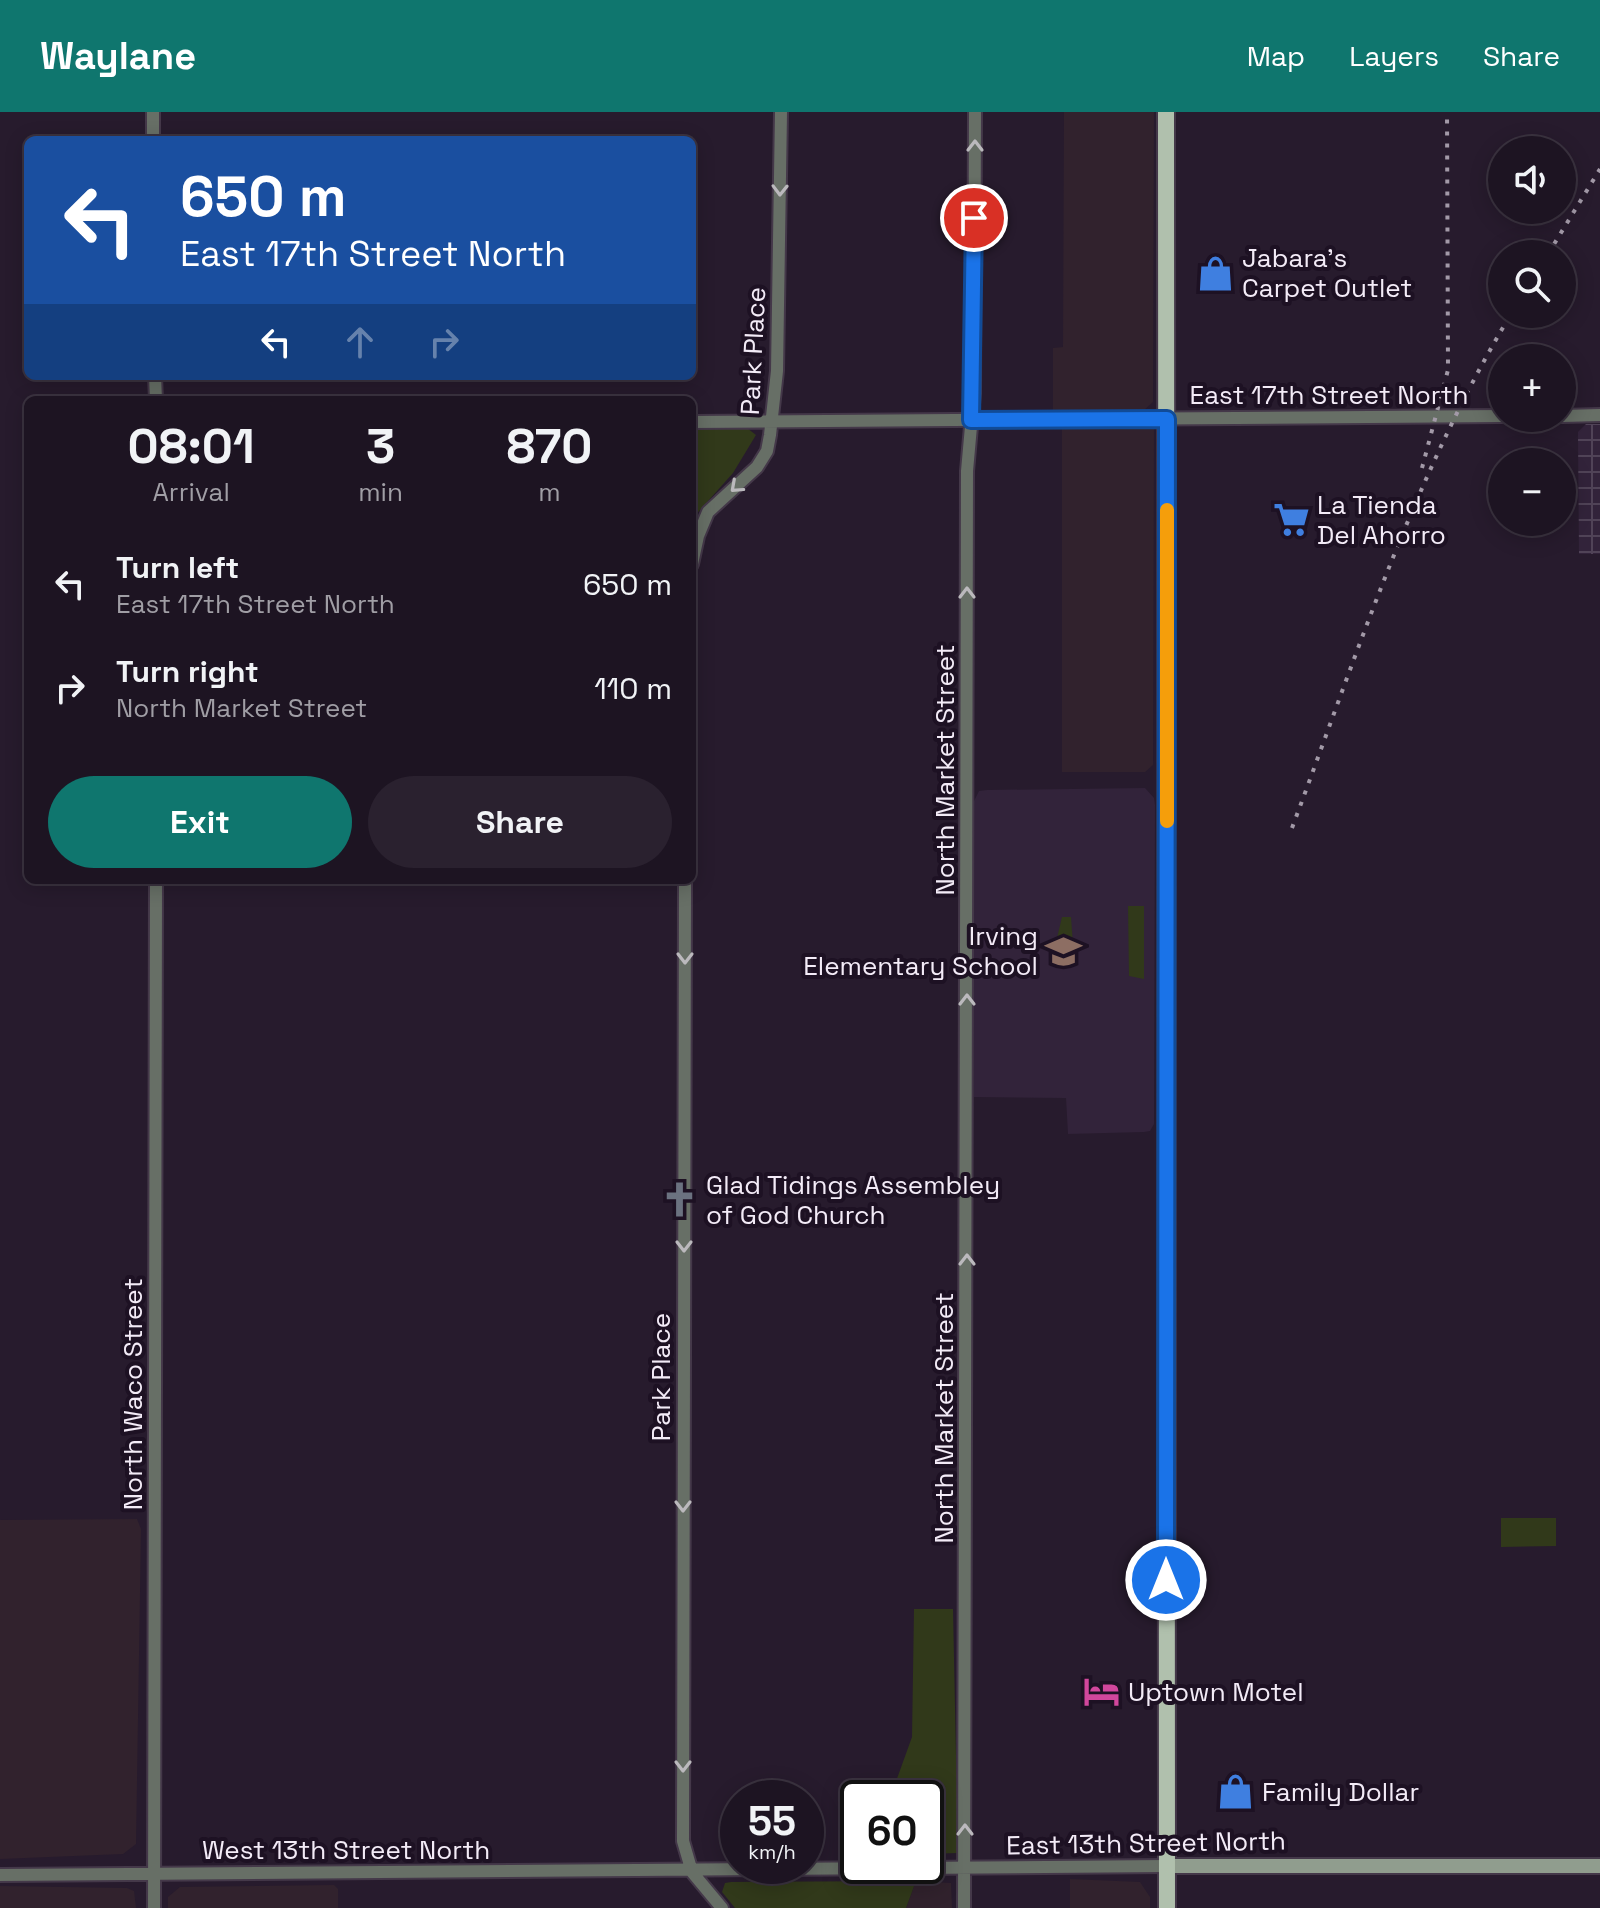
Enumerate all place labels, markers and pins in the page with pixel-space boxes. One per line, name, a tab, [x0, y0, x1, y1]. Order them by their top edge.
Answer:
pin	[940, 184, 1008, 252]
place label: Jabara's Carpet Outlet	[1242, 241, 1412, 305]
shop icon: Jabara's Carpet Outlet	[1197, 254, 1235, 292]
place label: La Tienda Del Ahorro	[1317, 488, 1446, 552]
supermarket icon: La Tienda Del Ahorro	[1272, 501, 1310, 539]
place label: Irving Elementary School	[803, 919, 1038, 983]
school or university icon: Irving Elementary School	[1045, 932, 1083, 970]
place label: Glad Tidings Assembley of God Church	[706, 1168, 1000, 1232]
church icon: Glad Tidings Assembley of God Church	[661, 1181, 699, 1219]
hotel icon: Uptown Motel	[1083, 1673, 1121, 1711]
place label: Uptown Motel	[1128, 1675, 1304, 1709]
shop icon: Family Dollar	[1217, 1773, 1255, 1811]
place label: Family Dollar	[1262, 1775, 1419, 1809]

